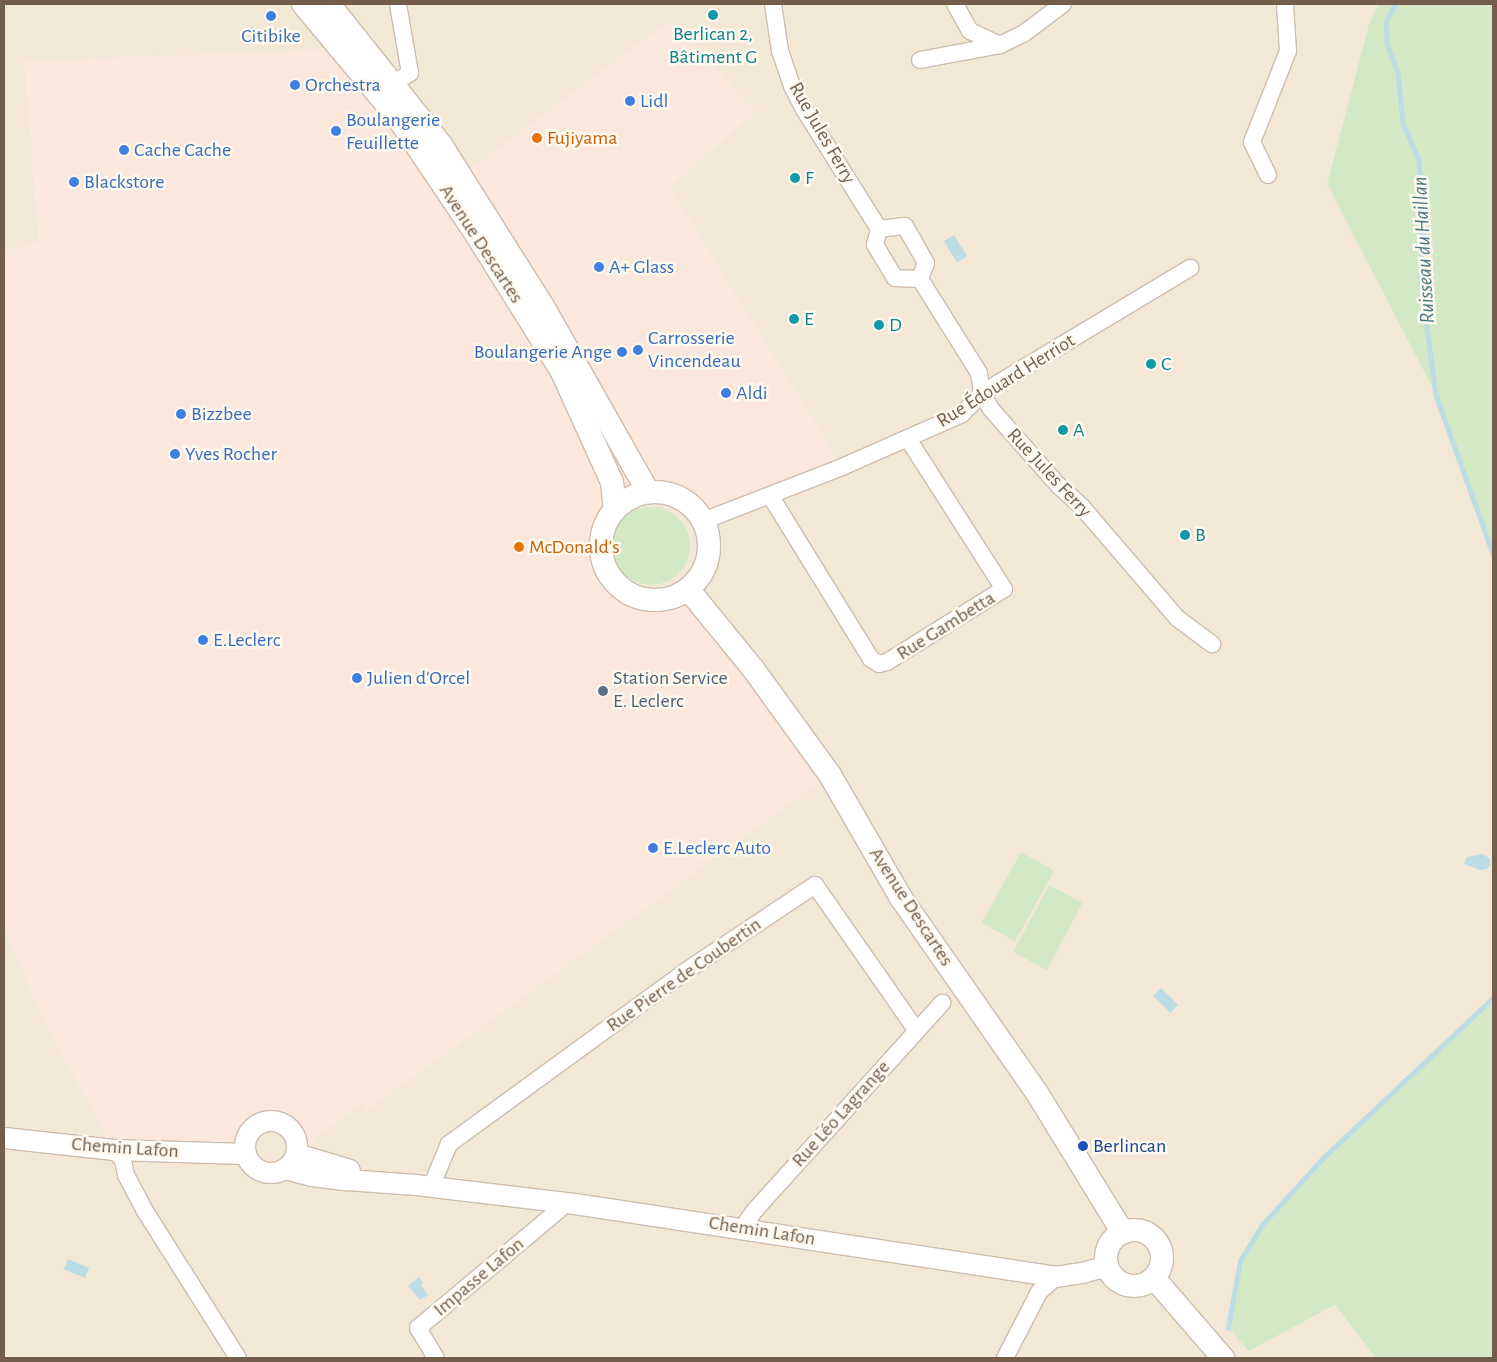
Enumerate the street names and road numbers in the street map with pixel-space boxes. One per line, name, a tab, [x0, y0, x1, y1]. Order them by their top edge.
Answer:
street label: Rue Jules Ferry	[783, 78, 861, 188]
street label: Avenue Descartes	[434, 180, 528, 308]
street label: Rue Édouard Herriot	[932, 329, 1080, 433]
street label: Rue Jules Ferry	[1002, 423, 1096, 523]
street label: Rue Gambetta	[892, 586, 1000, 666]
street label: Avenue Descartes	[864, 843, 958, 971]
street label: Rue Pierre de Coubertin	[602, 912, 766, 1038]
street label: Rue Léo Lagrange	[787, 1056, 895, 1172]
street label: Chemin Lafon	[71, 1132, 179, 1164]
street label: Chemin Lafon	[707, 1211, 817, 1251]
street label: Impasse Lafon	[429, 1232, 529, 1322]

